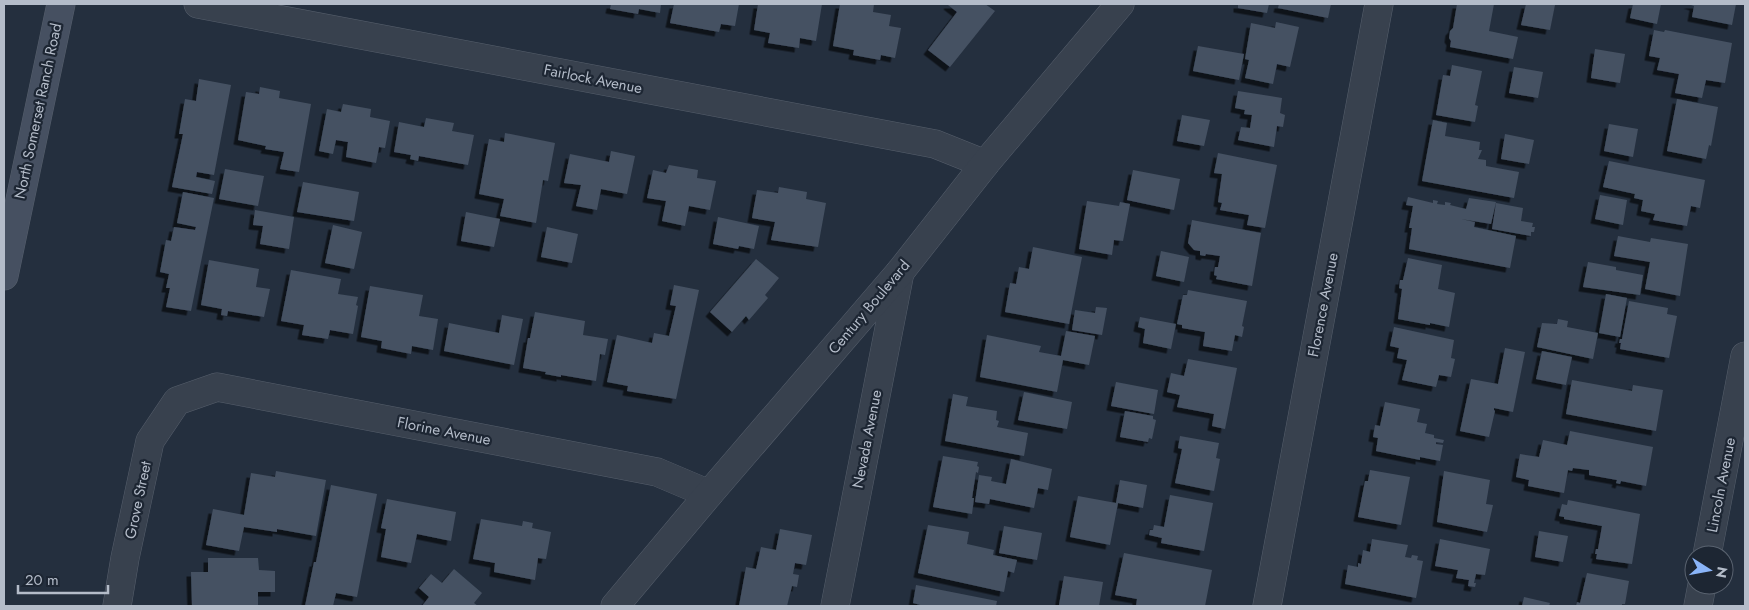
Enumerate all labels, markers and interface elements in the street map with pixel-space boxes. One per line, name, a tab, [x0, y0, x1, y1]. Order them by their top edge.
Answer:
street label: North Somerset Ranch Road	[9, 21, 67, 201]
street label: Fairlock Avenue	[542, 59, 644, 99]
street label: Florence Avenue	[1302, 251, 1344, 359]
street label: Century Boulevard	[823, 255, 915, 359]
street label: Nevada Avenue	[847, 388, 887, 490]
street label: Florine Avenue	[395, 411, 493, 451]
street label: Lincoln Avenue	[1701, 435, 1741, 534]
street label: Grove Street	[119, 459, 157, 541]
north arrow	[1684, 545, 1734, 595]
scale bar	[18, 562, 108, 594]
text: N	[1711, 565, 1733, 580]
text: 20 m	[25, 569, 59, 591]

